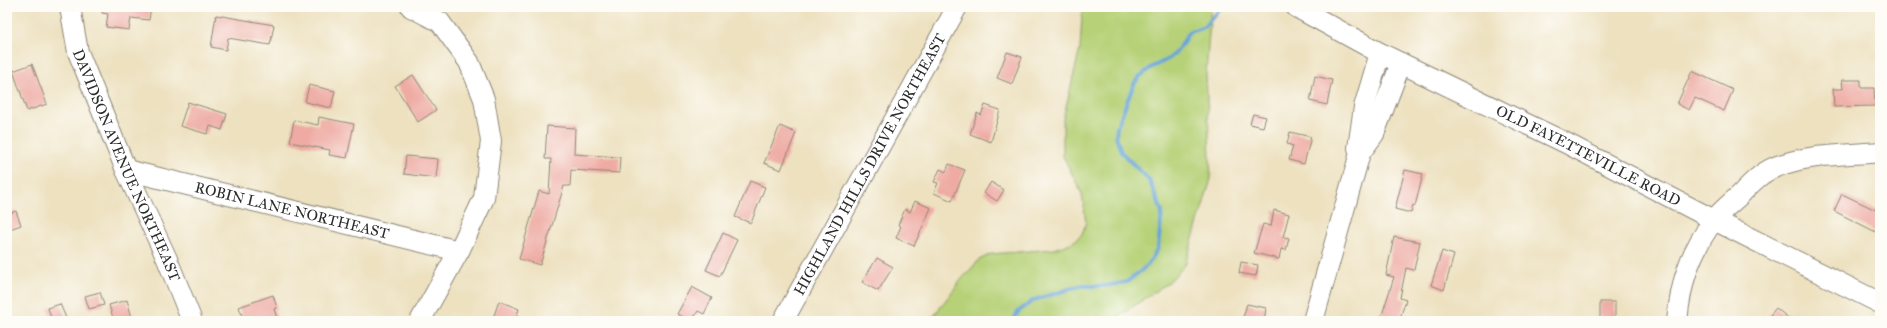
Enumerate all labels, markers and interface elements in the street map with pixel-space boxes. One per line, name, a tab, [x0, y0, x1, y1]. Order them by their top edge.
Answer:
street label: HIGHLAND HILLS DRIVE NORTHEAST	[790, 30, 949, 298]
street label: DAVIDSON AVENUE NORTHEAST	[69, 47, 184, 284]
street label: OLD FAYETTEVILLE ROAD	[1493, 101, 1684, 210]
street label: ROBIN LANE NORTHEAST	[193, 178, 391, 243]

